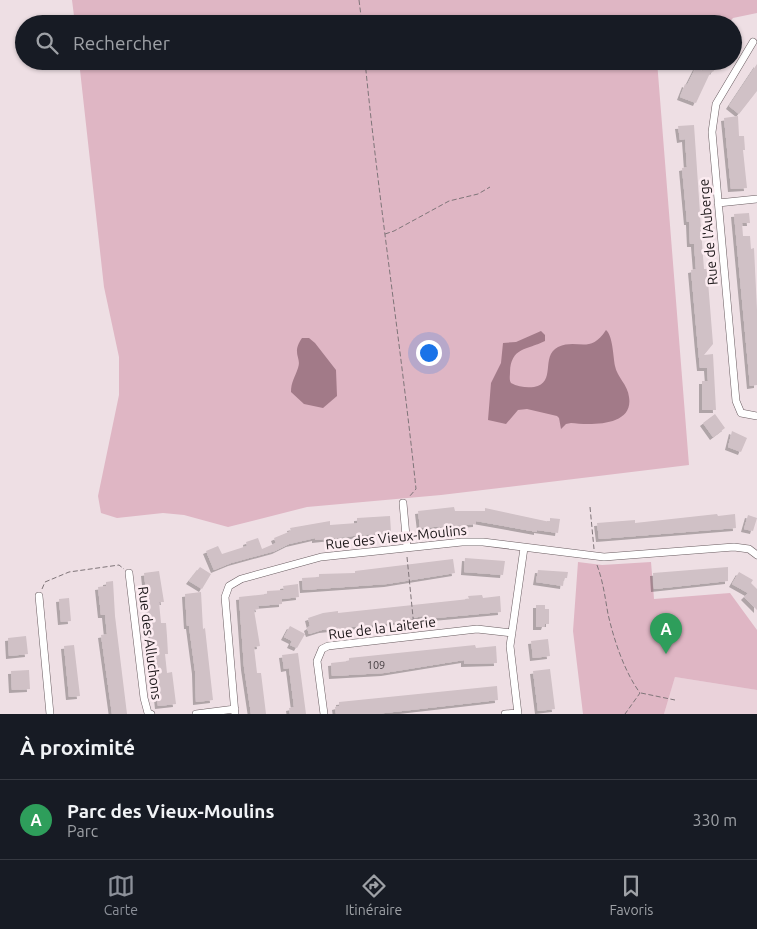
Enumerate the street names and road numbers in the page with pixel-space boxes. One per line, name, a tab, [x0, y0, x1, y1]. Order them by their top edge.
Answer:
street label: Rue de l'Auberge	[695, 178, 721, 286]
street label: Rue des Vieux-Moulins	[325, 522, 467, 552]
street label: Rue des Alluchons	[135, 585, 165, 701]
street label: Rue de la Laiterie	[327, 613, 437, 643]

